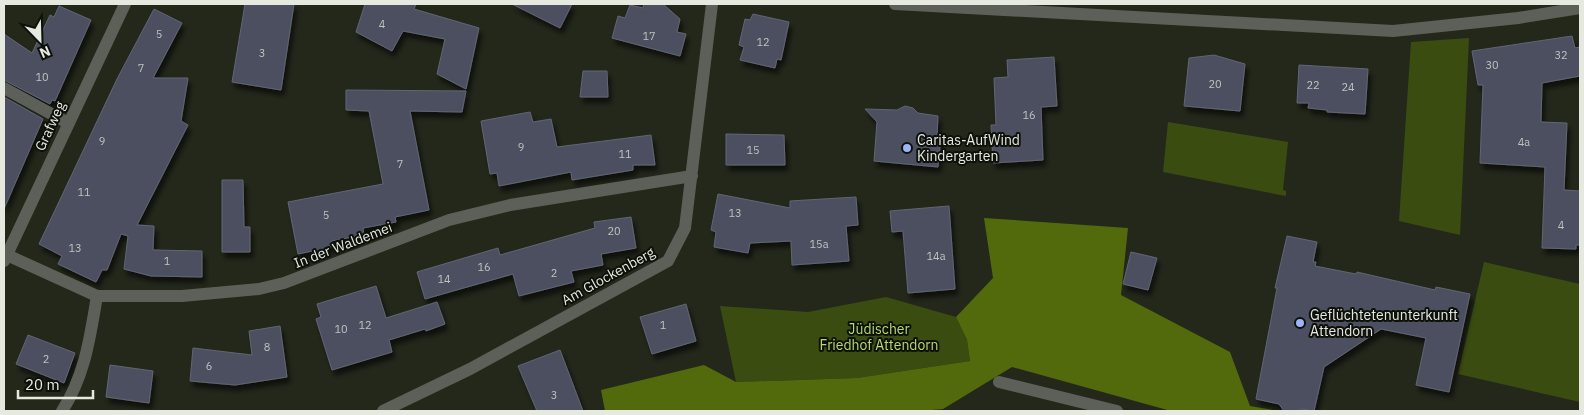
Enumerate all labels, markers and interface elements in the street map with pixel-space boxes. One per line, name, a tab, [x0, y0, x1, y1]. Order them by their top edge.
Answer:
north arrow	[15, 15, 65, 65]
house number: 4	[379, 17, 386, 31]
house number: 5	[156, 27, 162, 41]
house number: 17	[642, 29, 656, 43]
house number: 12	[756, 35, 770, 49]
text: N	[37, 42, 53, 62]
house number: 3	[259, 46, 265, 60]
house number: 32	[1554, 48, 1568, 62]
house number: 30	[1485, 58, 1499, 72]
house number: 7	[138, 61, 144, 75]
house number: 10	[35, 70, 49, 84]
house number: 20	[1208, 77, 1222, 91]
house number: 22	[1306, 78, 1320, 92]
house number: 24	[1341, 80, 1355, 94]
street label: Grafweg	[31, 98, 70, 154]
house number: 16	[1022, 108, 1036, 122]
place label: Caritas-AufWind Kindergarten	[917, 131, 1020, 165]
house number: 9	[99, 134, 105, 148]
house number: 4a	[1518, 135, 1530, 149]
house number: 9	[518, 140, 524, 154]
marker: Caritas-AufWind Kindergarten	[901, 142, 913, 154]
house number: 15	[746, 143, 760, 157]
house number: 11	[618, 147, 632, 161]
house number: 7	[397, 157, 403, 171]
house number: 11	[77, 185, 91, 199]
house number: 13	[728, 206, 742, 220]
house number: 5	[323, 208, 329, 222]
street label: In der Waldemei	[291, 218, 395, 272]
house number: 4	[1558, 218, 1565, 232]
house number: 20	[607, 224, 621, 238]
house number: 15a	[809, 237, 829, 251]
house number: 13	[68, 241, 82, 255]
street label: Am Glockenberg	[558, 243, 658, 309]
house number: 14a	[926, 249, 946, 263]
house number: 1	[164, 254, 171, 268]
house number: 16	[477, 260, 491, 274]
house number: 2	[551, 266, 557, 280]
house number: 14	[437, 272, 451, 286]
place label: Geflüchtetenunterkunft Attendorn	[1310, 306, 1458, 340]
marker: Geflüchtetenunterkunft Attendorn	[1294, 317, 1306, 329]
house number: 12	[358, 318, 372, 332]
house number: 1	[660, 318, 667, 332]
park label: Jüdischer Friedhof Attendorn	[820, 320, 938, 354]
house number: 10	[334, 322, 348, 336]
house number: 8	[264, 340, 270, 354]
house number: 2	[43, 352, 49, 366]
house number: 6	[206, 359, 212, 373]
scale bar	[18, 368, 92, 400]
text: 20 m	[25, 375, 60, 394]
house number: 3	[551, 388, 557, 402]

